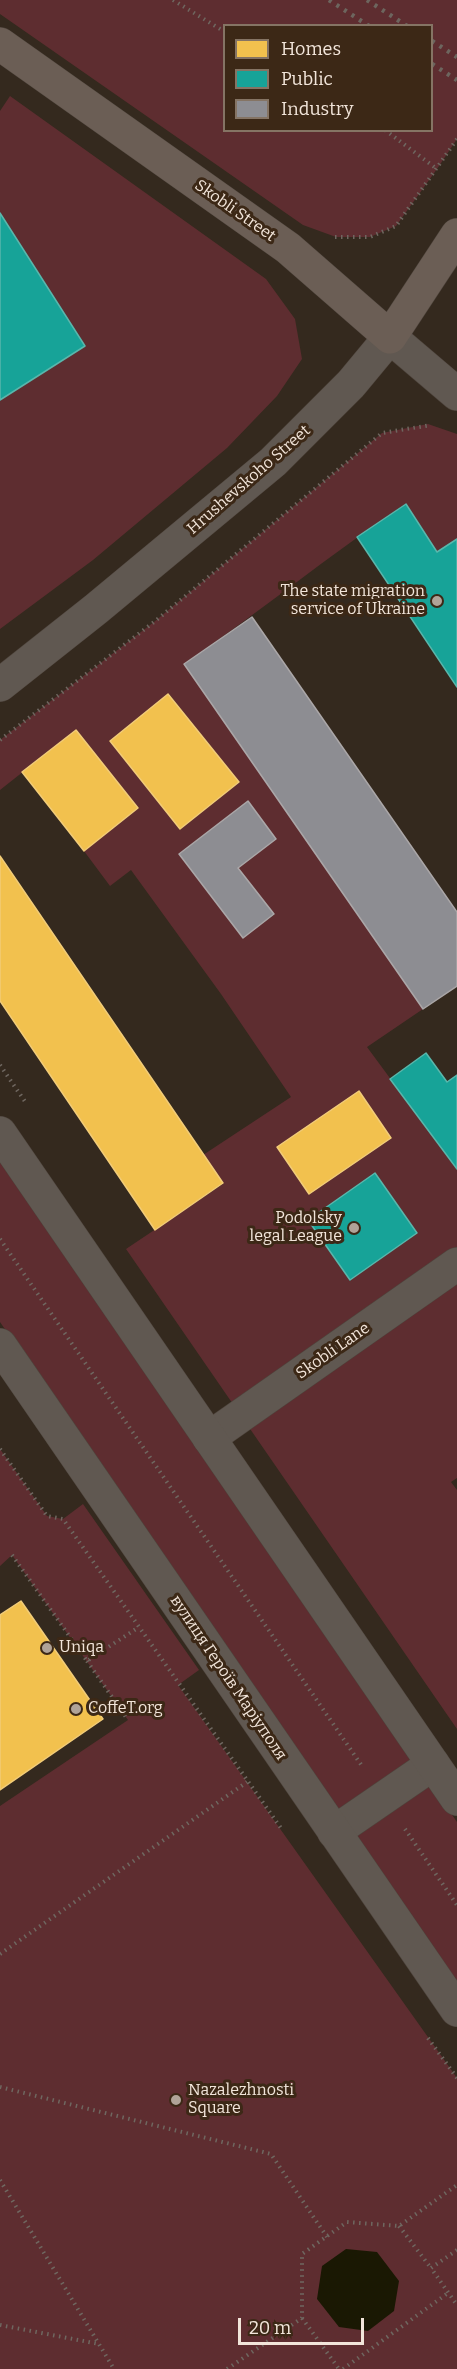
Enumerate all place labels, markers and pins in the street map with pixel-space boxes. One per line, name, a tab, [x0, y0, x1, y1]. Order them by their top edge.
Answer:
place label: The state migration service of Ukraine	[280, 582, 425, 620]
marker: The state migration service of Ukraine	[430, 594, 444, 608]
place label: Podolsky legal League	[250, 1209, 342, 1247]
marker: Podolsky legal League	[347, 1221, 361, 1235]
place label: Uniqa	[59, 1638, 104, 1658]
marker: Uniqa	[40, 1641, 54, 1655]
place label: CoffeT.org	[88, 1699, 163, 1719]
marker: CoffeT.org	[69, 1702, 83, 1716]
place label: Nazalezhnosti Square	[188, 2081, 294, 2119]
marker: Nazalezhnosti Square	[169, 2093, 183, 2107]

